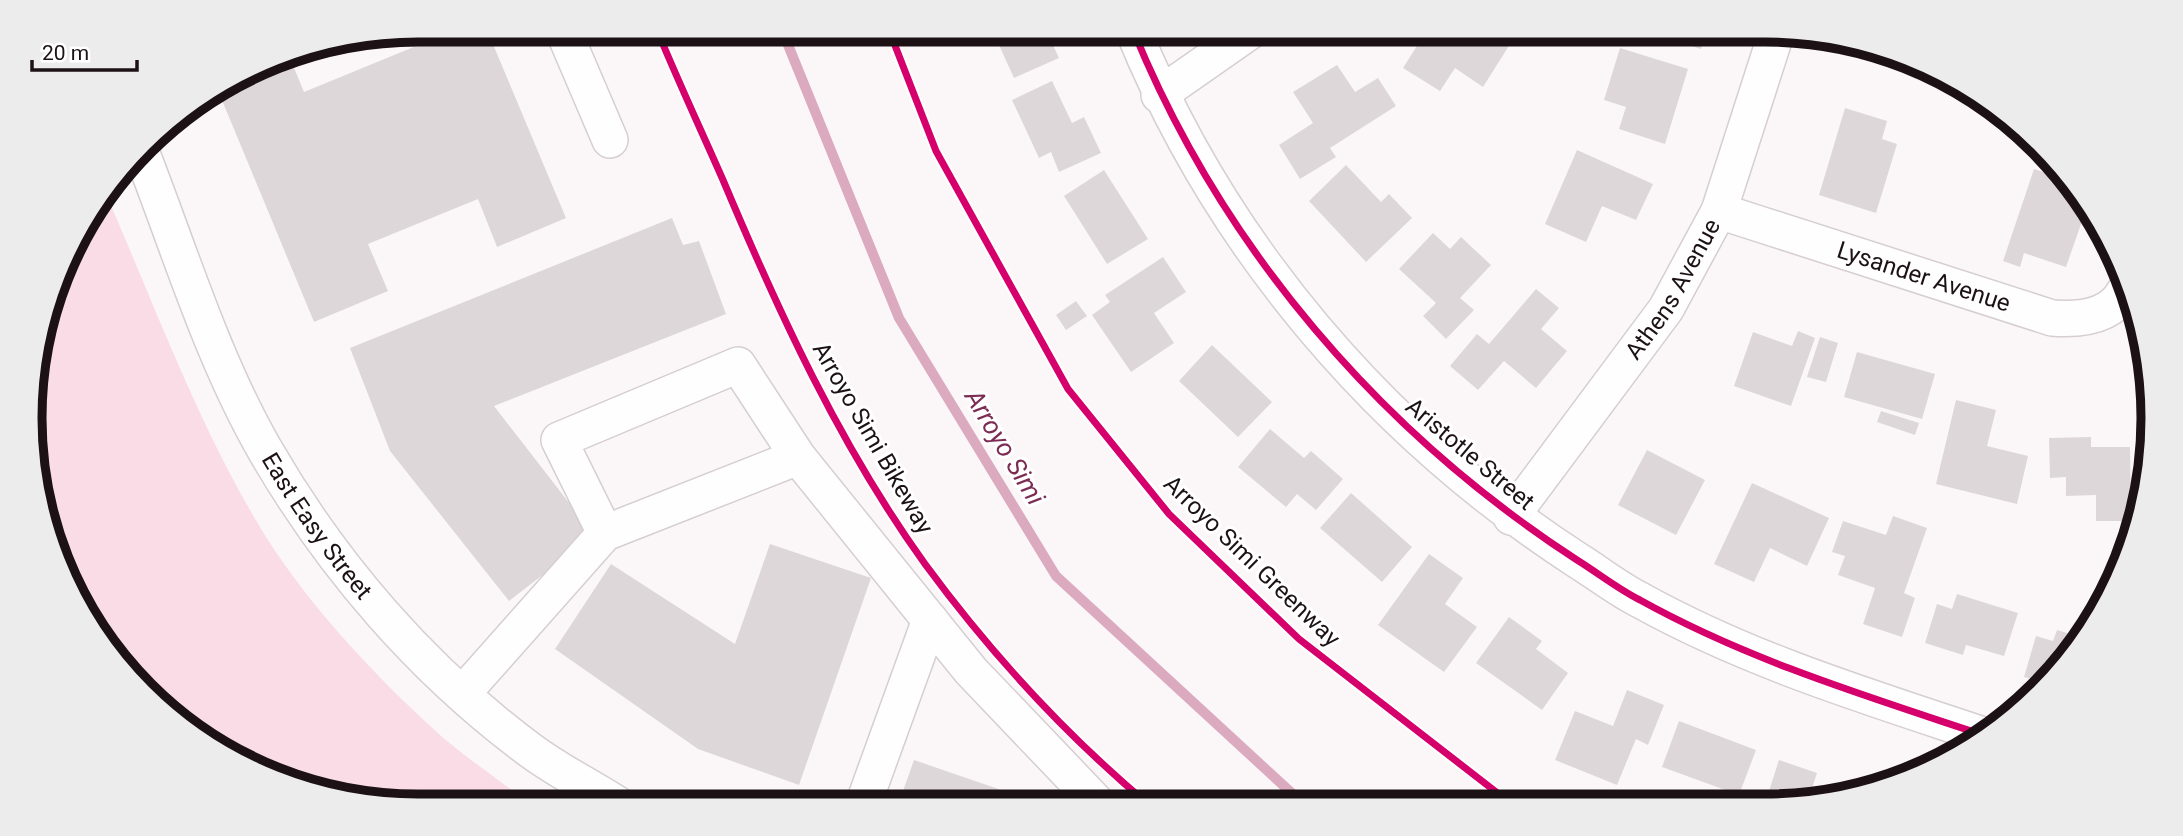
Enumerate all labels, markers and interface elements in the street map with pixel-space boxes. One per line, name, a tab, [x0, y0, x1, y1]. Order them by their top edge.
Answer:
scale bar	[32, 28, 136, 72]
text: 20 m	[42, 41, 89, 65]
street label: Athens Avenue	[1619, 214, 1726, 365]
street label: Lysander Avenue	[1834, 236, 2014, 318]
street label: Arroyo Simi Bikeway	[807, 337, 940, 539]
water label: Arroyo Simi	[958, 382, 1052, 511]
street label: Aristotle Street	[1400, 392, 1540, 516]
street label: East Easy Street	[256, 448, 378, 605]
street label: Arroyo Simi Greenway	[1158, 470, 1346, 653]

